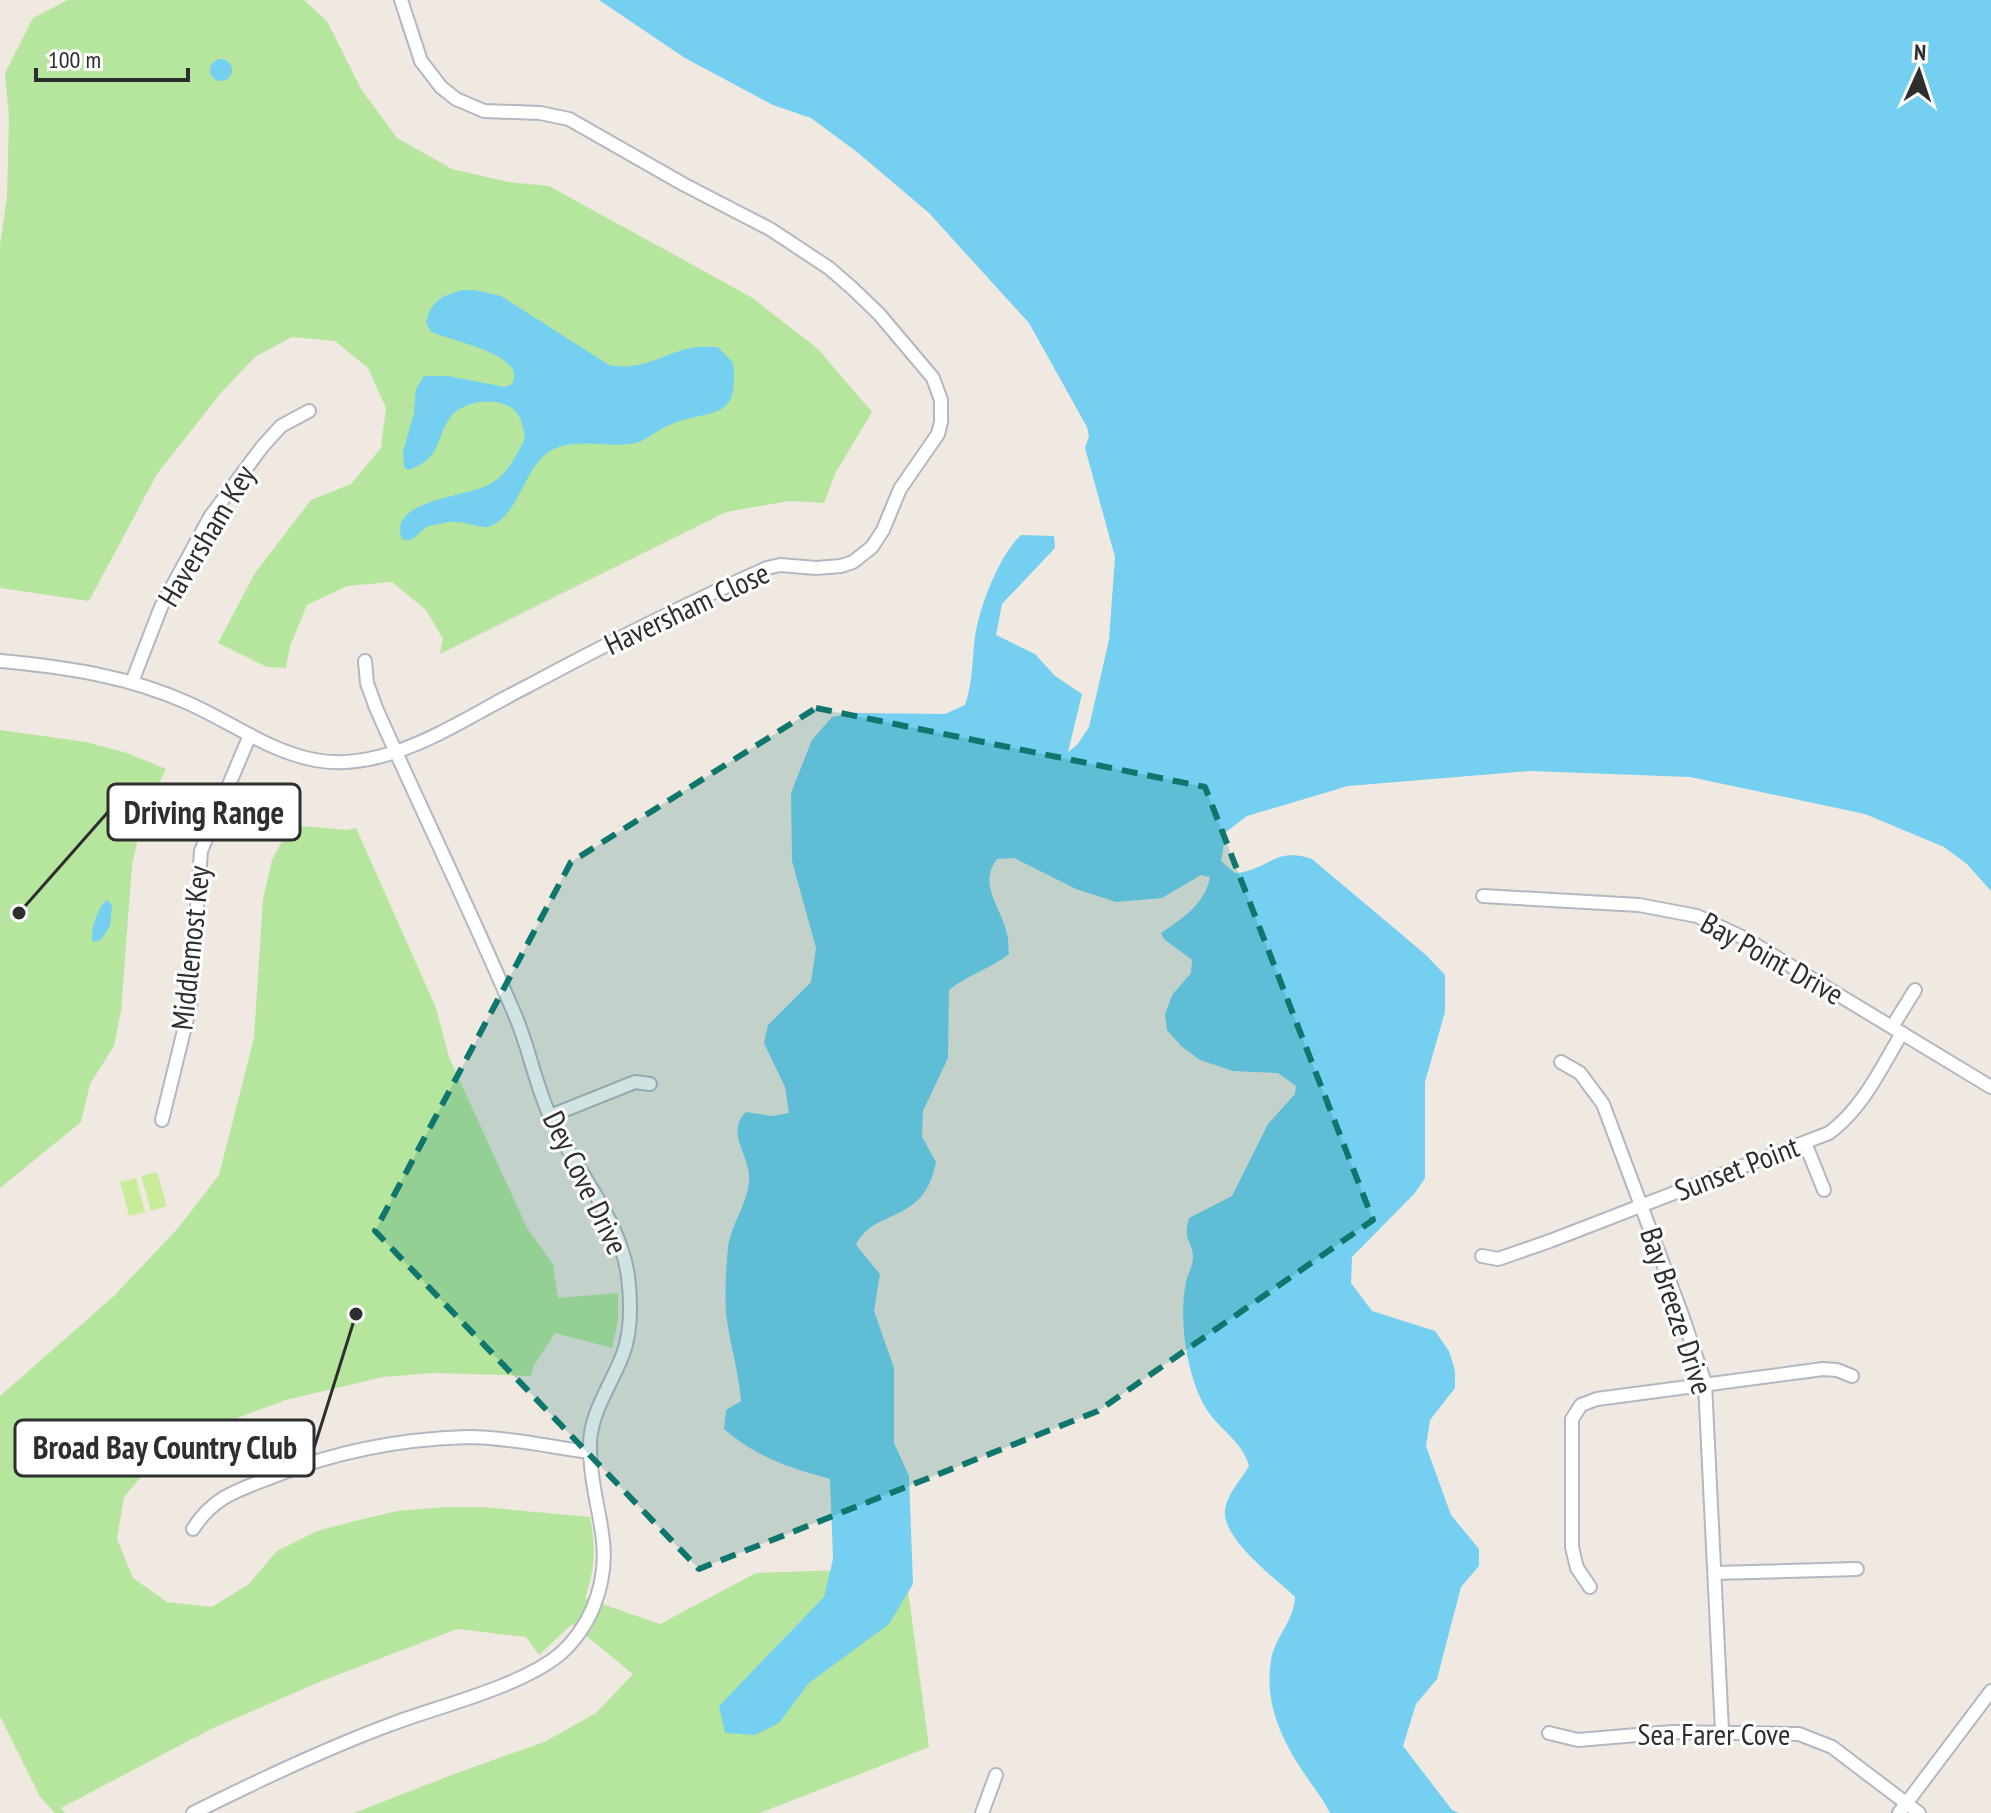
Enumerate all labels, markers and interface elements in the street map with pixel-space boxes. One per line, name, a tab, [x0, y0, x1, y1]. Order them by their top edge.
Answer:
scale bar	[36, 32, 188, 82]
north arrow	[1879, 32, 1959, 112]
text: N	[1913, 38, 1927, 66]
text: 100 m	[48, 44, 101, 75]
street label: Haversham Key	[148, 457, 264, 613]
street label: Haversham Close	[598, 552, 775, 663]
callout: Driving Range	[108, 784, 300, 840]
text: Driving Range	[124, 791, 284, 833]
street label: Middlemost Key	[161, 863, 218, 1032]
street label: Bay Point Drive	[1694, 902, 1851, 1013]
street label: Dey Cove Drive	[535, 1104, 638, 1260]
street label: Sunset Point	[1669, 1126, 1805, 1209]
street label: Bay Breeze Drive	[1632, 1222, 1723, 1399]
callout: Broad Bay Country Club	[15, 1420, 314, 1476]
text: Broad Bay Country Club	[33, 1426, 297, 1468]
street label: Sea Farer Cove	[1638, 1714, 1790, 1753]

